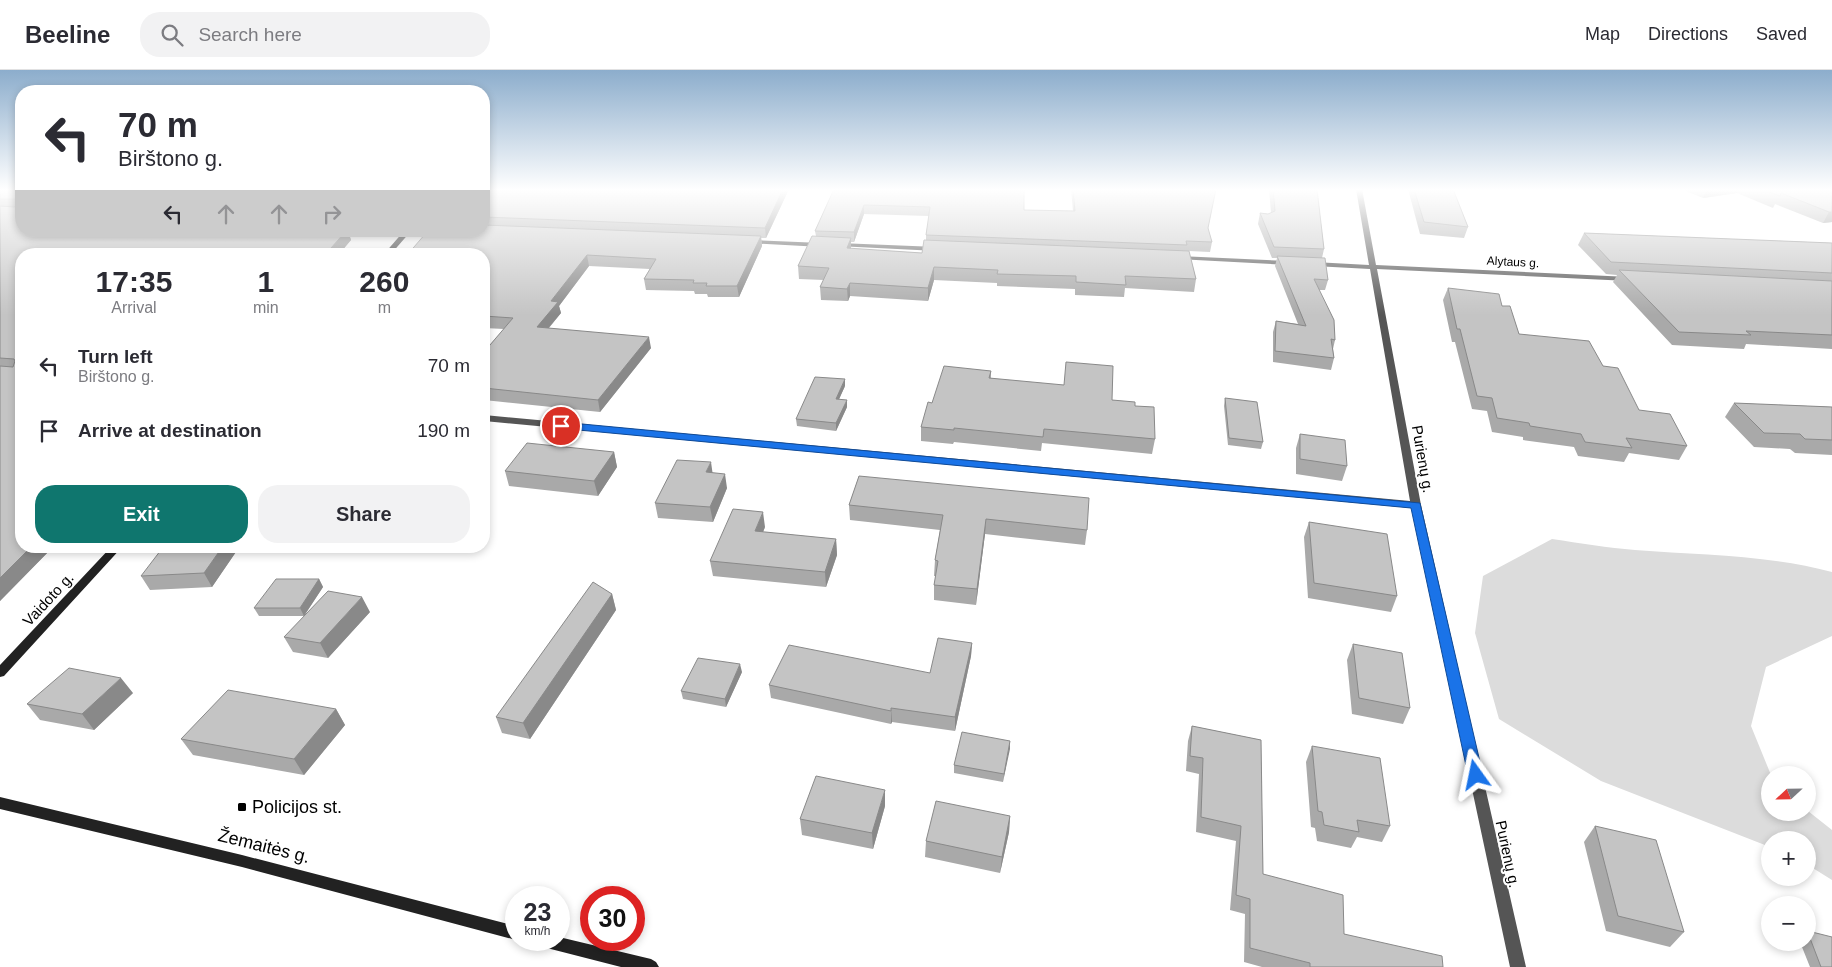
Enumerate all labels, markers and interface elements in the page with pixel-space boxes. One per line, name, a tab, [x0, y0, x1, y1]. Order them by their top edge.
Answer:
search box	[140, 12, 490, 57]
text: Beeline	[25, 21, 110, 48]
icon: search	[158, 21, 186, 49]
text: Search here	[198, 24, 302, 45]
text: Map	[1585, 24, 1620, 44]
text: Directions	[1648, 24, 1728, 44]
text: Saved	[1756, 24, 1807, 44]
icon: left	[35, 105, 100, 170]
text: 70 m	[118, 105, 198, 144]
text: Birštono g.	[118, 146, 223, 171]
icon: left	[159, 200, 187, 228]
icon: ahead	[212, 200, 240, 228]
icon: ahead	[265, 200, 293, 228]
icon: right	[318, 200, 346, 228]
street label: Alytaus g.	[1486, 254, 1540, 270]
text: 17:35	[96, 265, 172, 298]
text: 1	[257, 265, 274, 298]
text: 260	[359, 265, 409, 298]
text: Arrival	[111, 299, 157, 316]
text: min	[253, 299, 279, 316]
text: m	[378, 299, 391, 316]
text: Turn left	[78, 346, 153, 367]
icon: left	[35, 352, 63, 380]
text: 70 m	[428, 355, 470, 376]
text: Birštono g.	[78, 368, 154, 385]
pin	[540, 405, 582, 447]
icon: arrive	[547, 412, 575, 440]
icon: arrive	[35, 417, 63, 445]
text: Arrive at destination	[78, 420, 262, 441]
text: 190 m	[417, 420, 470, 441]
street label: Purienų g.	[1409, 424, 1437, 494]
button: Exit	[35, 485, 248, 543]
button: Share	[258, 485, 470, 543]
street label: Vaidoto g.	[19, 569, 77, 629]
position arrow	[1449, 748, 1501, 800]
north arrow	[1761, 766, 1816, 821]
map controls	[1761, 766, 1816, 951]
place label: Policijos st.	[252, 797, 342, 817]
marker: Policijos st.	[236, 801, 248, 813]
street label: Purienų g.	[1493, 819, 1523, 889]
street label: Žemaitės g.	[216, 825, 312, 867]
button: +	[1761, 831, 1816, 886]
speed limit sign: 30	[580, 886, 645, 951]
button: −	[1761, 896, 1816, 951]
text: 23	[524, 898, 551, 926]
text: km/h	[524, 924, 551, 938]

